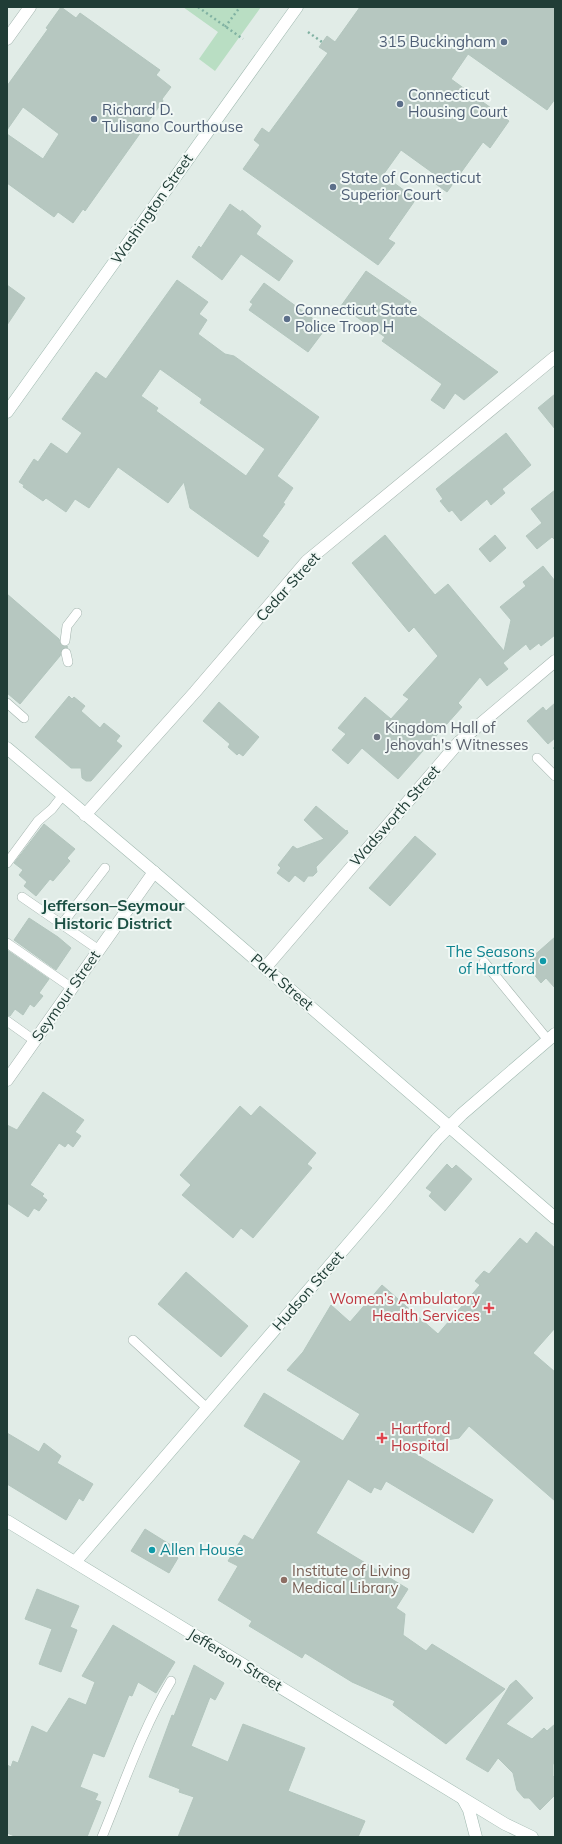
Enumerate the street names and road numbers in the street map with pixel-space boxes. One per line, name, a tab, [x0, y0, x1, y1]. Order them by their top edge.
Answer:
street label: Washington Street	[106, 150, 197, 268]
street label: Cedar Street	[252, 548, 324, 625]
street label: Wadsworth Street	[346, 761, 444, 870]
street label: Seymour Street	[27, 947, 104, 1045]
street label: Park Street	[247, 949, 318, 1014]
street label: Hudson Street	[268, 1247, 347, 1334]
street label: Jefferson Street	[185, 1624, 286, 1695]

